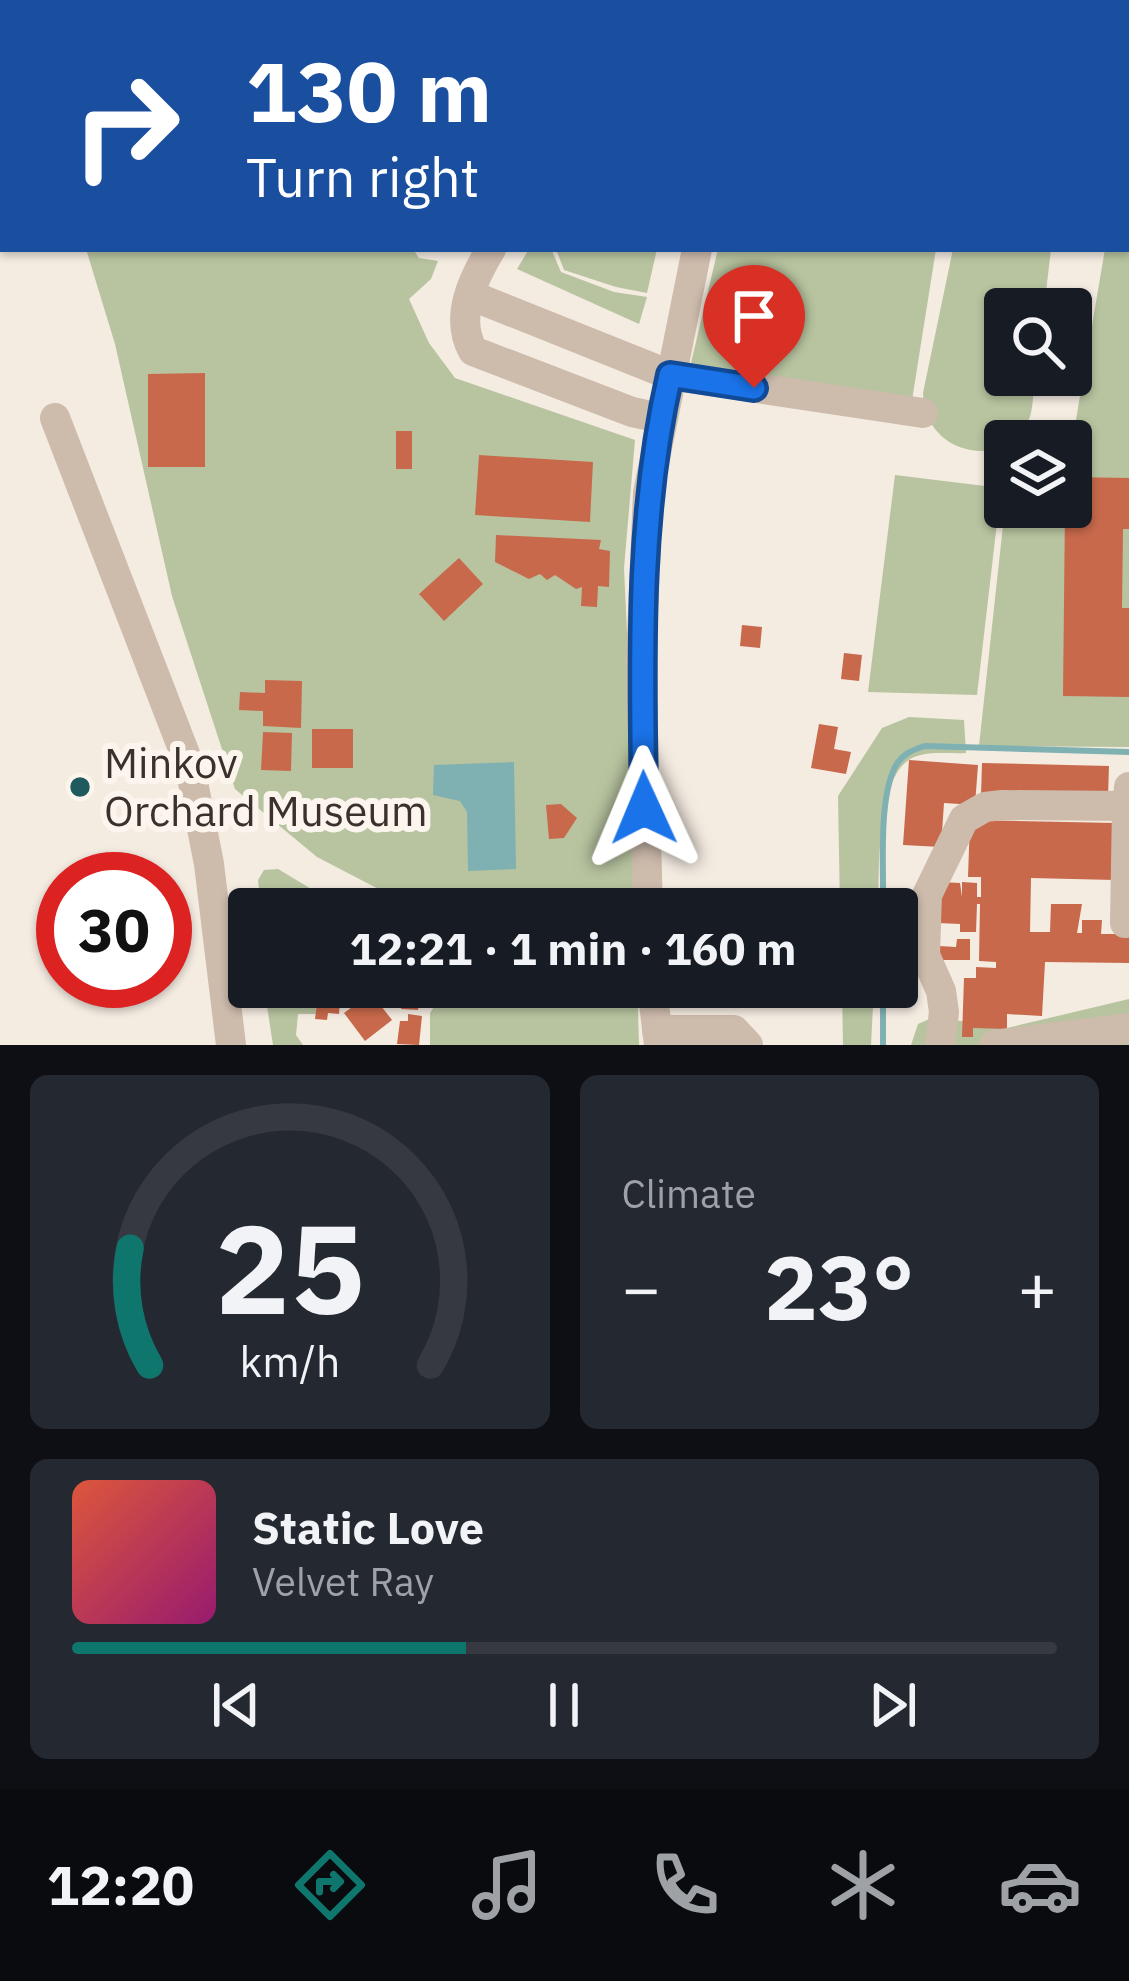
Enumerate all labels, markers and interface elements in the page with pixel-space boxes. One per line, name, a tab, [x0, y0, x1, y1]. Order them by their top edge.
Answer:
text: 130 m	[246, 36, 492, 145]
icon: right	[48, 48, 204, 204]
text: Turn right	[246, 142, 480, 212]
pin	[703, 265, 805, 388]
icon: arrive	[721, 283, 787, 349]
map controls	[984, 288, 1092, 528]
button: search	[984, 288, 1092, 396]
button: layers	[984, 420, 1092, 528]
place label: Minkov Orchard Museum	[104, 735, 428, 838]
position arrow	[581, 745, 707, 871]
marker: Minkov Orchard Museum	[67, 774, 93, 800]
speed limit sign: 30	[36, 852, 192, 1008]
text: 12:21 · 1 min · 160 m	[350, 919, 796, 977]
text: Climate	[622, 1168, 756, 1219]
text: 25	[215, 1186, 365, 1348]
text: 23°	[764, 1228, 914, 1345]
text: −	[622, 1244, 661, 1330]
text: +	[1017, 1244, 1057, 1330]
text: km/h	[239, 1333, 340, 1389]
text: Static Love	[252, 1498, 484, 1556]
text: Velvet Ray	[252, 1556, 434, 1607]
icon: previous	[203, 1672, 269, 1738]
icon: pause	[531, 1672, 597, 1738]
icon: next	[860, 1672, 926, 1738]
icon: directions	[288, 1843, 372, 1927]
icon: music	[465, 1843, 549, 1927]
icon: phone	[643, 1843, 727, 1927]
icon: climate	[821, 1843, 905, 1927]
icon: car	[998, 1843, 1082, 1927]
text: 12:20	[47, 1850, 194, 1920]

